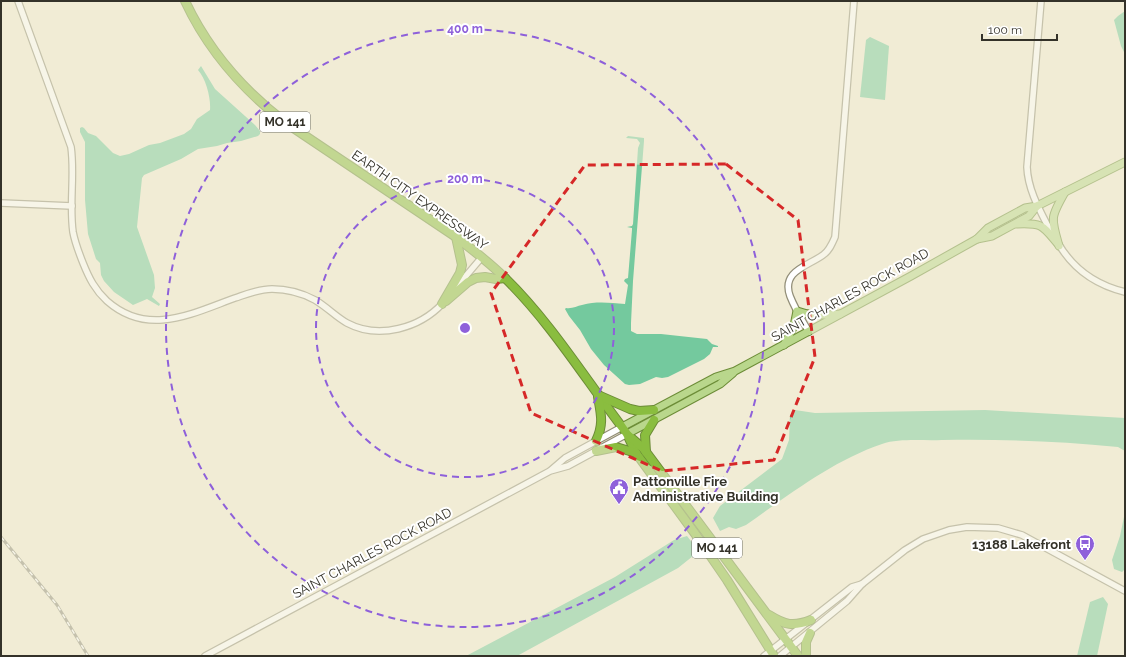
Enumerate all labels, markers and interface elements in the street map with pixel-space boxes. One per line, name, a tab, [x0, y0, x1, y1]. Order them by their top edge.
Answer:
scale bar	[982, 16, 1057, 42]
text: 400 m	[447, 22, 483, 36]
text: 100 m	[988, 23, 1022, 37]
road number: MO 141	[260, 112, 310, 132]
street label: EARTH CITY EXPRESSWAY	[349, 147, 491, 253]
text: 200 m	[447, 172, 483, 186]
street label: SAINT CHARLES ROCK ROAD	[769, 245, 931, 345]
centre of rings	[458, 321, 472, 335]
place label: Pattonville Fire Administrative Building	[633, 474, 779, 504]
public building icon: Pattonville Fire Administrative Building	[608, 477, 630, 505]
street label: SAINT CHARLES ROCK ROAD	[290, 505, 454, 601]
bus stop icon: 13188 Lakefront	[1074, 533, 1096, 561]
place label: 13188 Lakefront	[972, 537, 1071, 552]
road number: MO 141	[692, 538, 742, 558]

